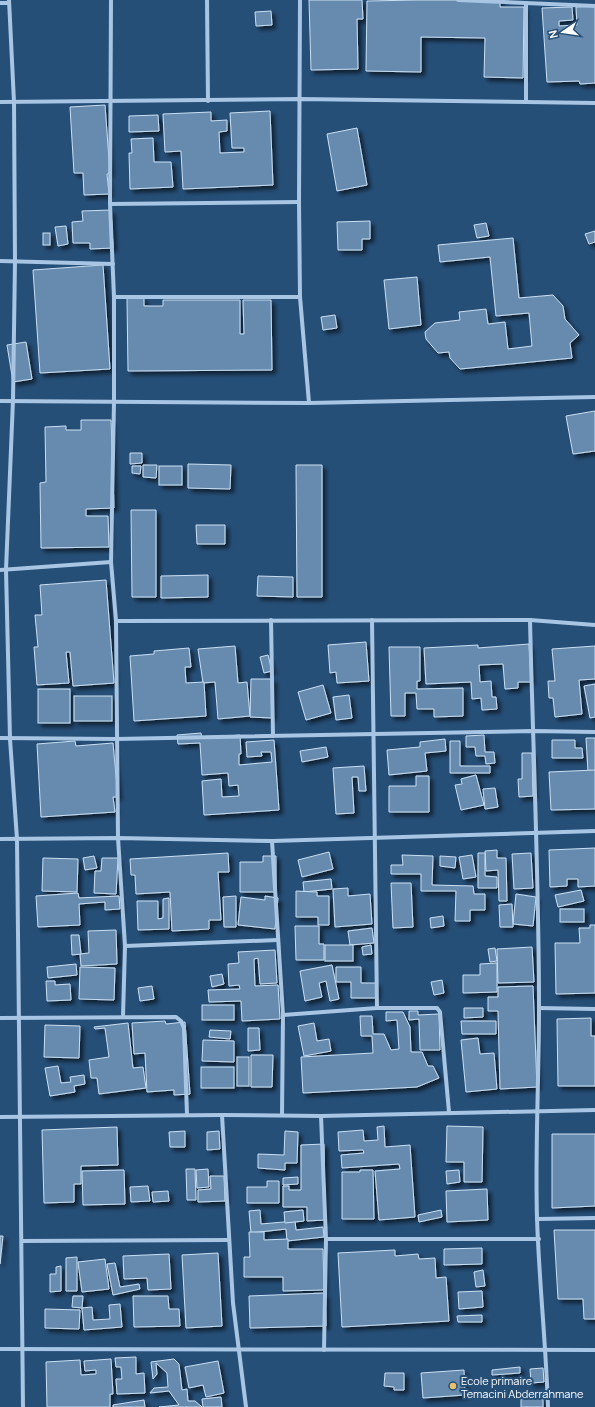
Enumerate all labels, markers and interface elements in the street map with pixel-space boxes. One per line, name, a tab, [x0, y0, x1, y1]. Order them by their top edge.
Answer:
north arrow	[543, 12, 583, 52]
text: N	[545, 29, 561, 40]
place label: Ecole primaire Temacini Abderrahmane	[461, 1373, 584, 1401]
marker: Ecole primaire Temacini Abderrahmane	[448, 1381, 458, 1391]

